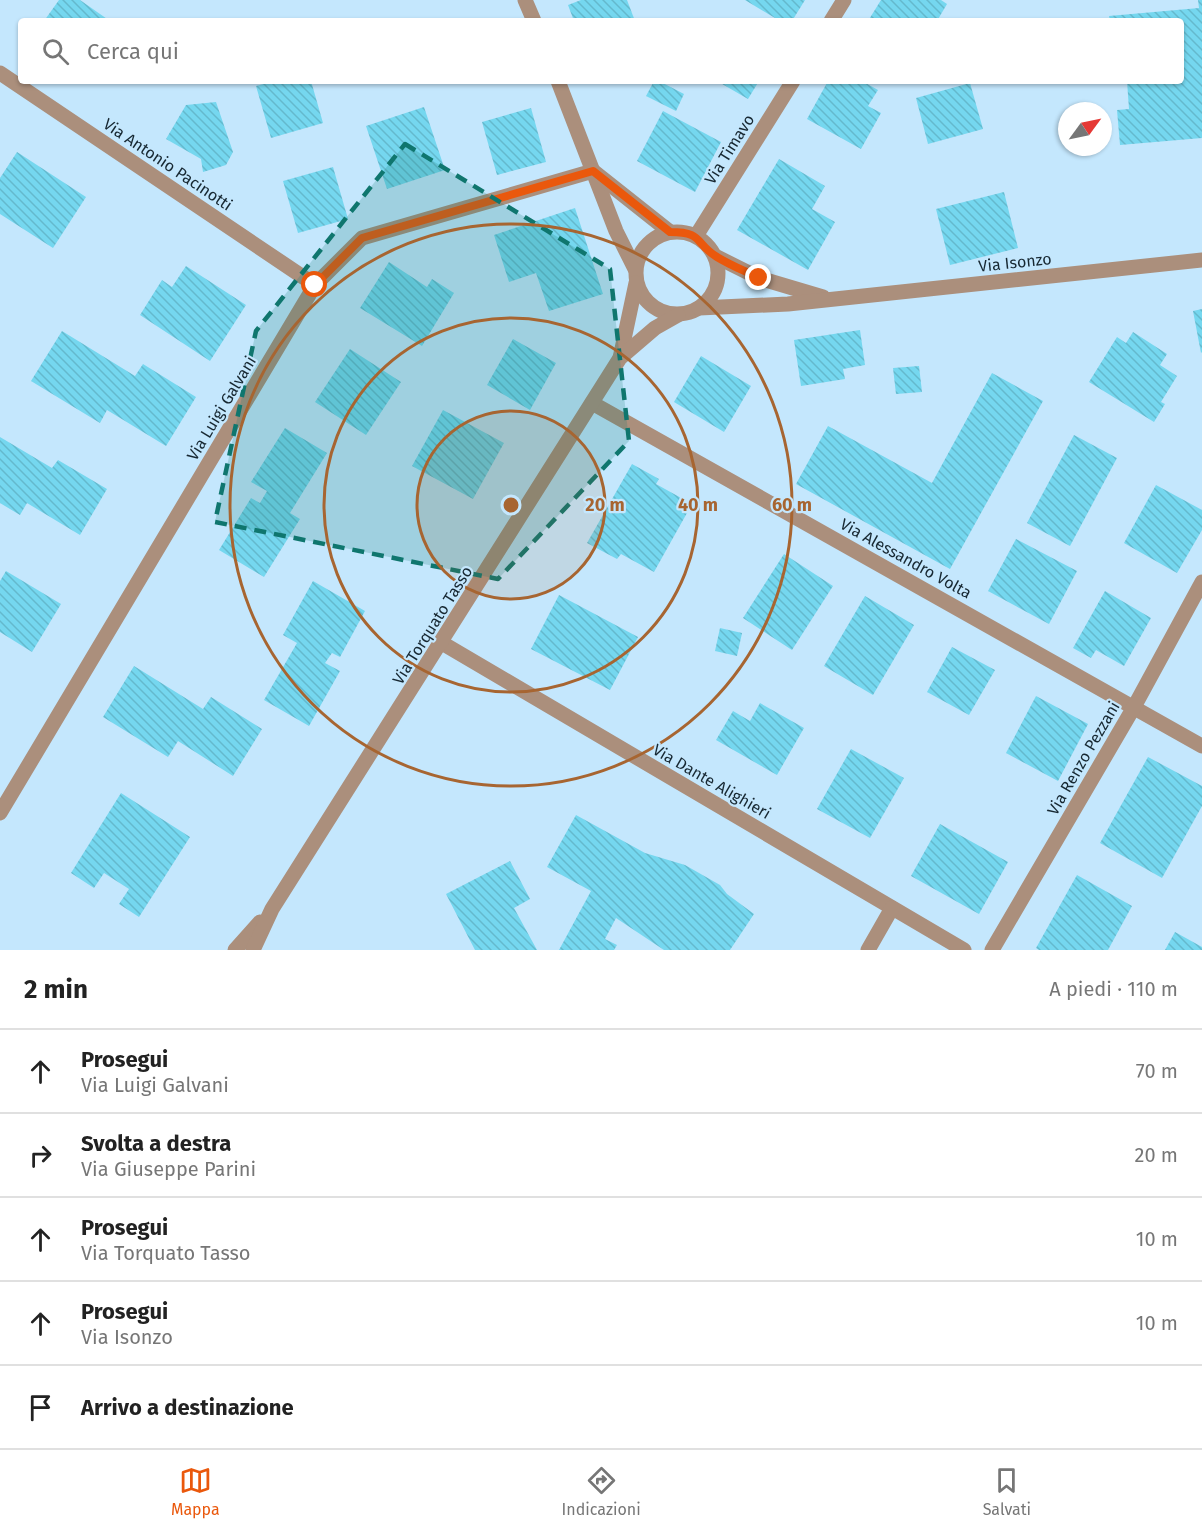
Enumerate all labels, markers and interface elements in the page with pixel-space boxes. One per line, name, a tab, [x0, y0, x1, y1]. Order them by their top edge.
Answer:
search box	[18, 18, 1184, 84]
icon: search	[39, 35, 72, 68]
text: Cerca qui	[87, 38, 179, 65]
north arrow	[1058, 102, 1112, 156]
street label: Via Timavo	[701, 111, 758, 188]
street label: Via Antonio Pacinotti	[100, 114, 236, 215]
street label: Via Isonzo	[978, 249, 1053, 276]
route end	[745, 264, 771, 290]
route start	[301, 271, 327, 297]
street label: Via Luigi Galvani	[183, 353, 260, 464]
text: 20 m	[585, 494, 625, 516]
text: 40 m	[678, 494, 718, 516]
text: 60 m	[772, 494, 812, 516]
centre of rings	[501, 495, 521, 515]
street label: Via Alessandro Volta	[837, 514, 975, 602]
street label: Via Torquato Tasso	[388, 563, 476, 688]
street label: Via Renzo Pezzani	[1043, 698, 1124, 818]
street label: Via Dante Alighieri	[649, 740, 774, 823]
text: 2 min	[24, 974, 88, 1005]
text: A piedi · 110 m	[1049, 977, 1178, 1001]
text: Prosegui	[81, 1046, 168, 1073]
icon: ahead	[24, 1055, 57, 1088]
text: 70 m	[1136, 1059, 1178, 1083]
text: Via Luigi Galvani	[81, 1073, 229, 1097]
text: Svolta a destra	[81, 1130, 231, 1157]
icon: right	[24, 1139, 57, 1172]
text: 20 m	[1135, 1143, 1178, 1167]
text: Via Giuseppe Parini	[81, 1157, 256, 1181]
text: Prosegui	[81, 1214, 168, 1241]
icon: ahead	[24, 1223, 57, 1256]
text: 10 m	[1136, 1227, 1178, 1251]
text: Via Torquato Tasso	[81, 1241, 251, 1265]
text: Prosegui	[81, 1298, 168, 1325]
icon: ahead	[24, 1307, 57, 1340]
text: 10 m	[1136, 1311, 1178, 1335]
text: Via Isonzo	[81, 1325, 173, 1349]
icon: arrive	[24, 1391, 57, 1424]
text: Arrivo a destinazione	[81, 1394, 294, 1421]
tab: Mappa	[171, 1464, 220, 1519]
tab: Indicazioni	[562, 1464, 641, 1519]
tab: Salvati	[983, 1464, 1031, 1519]

